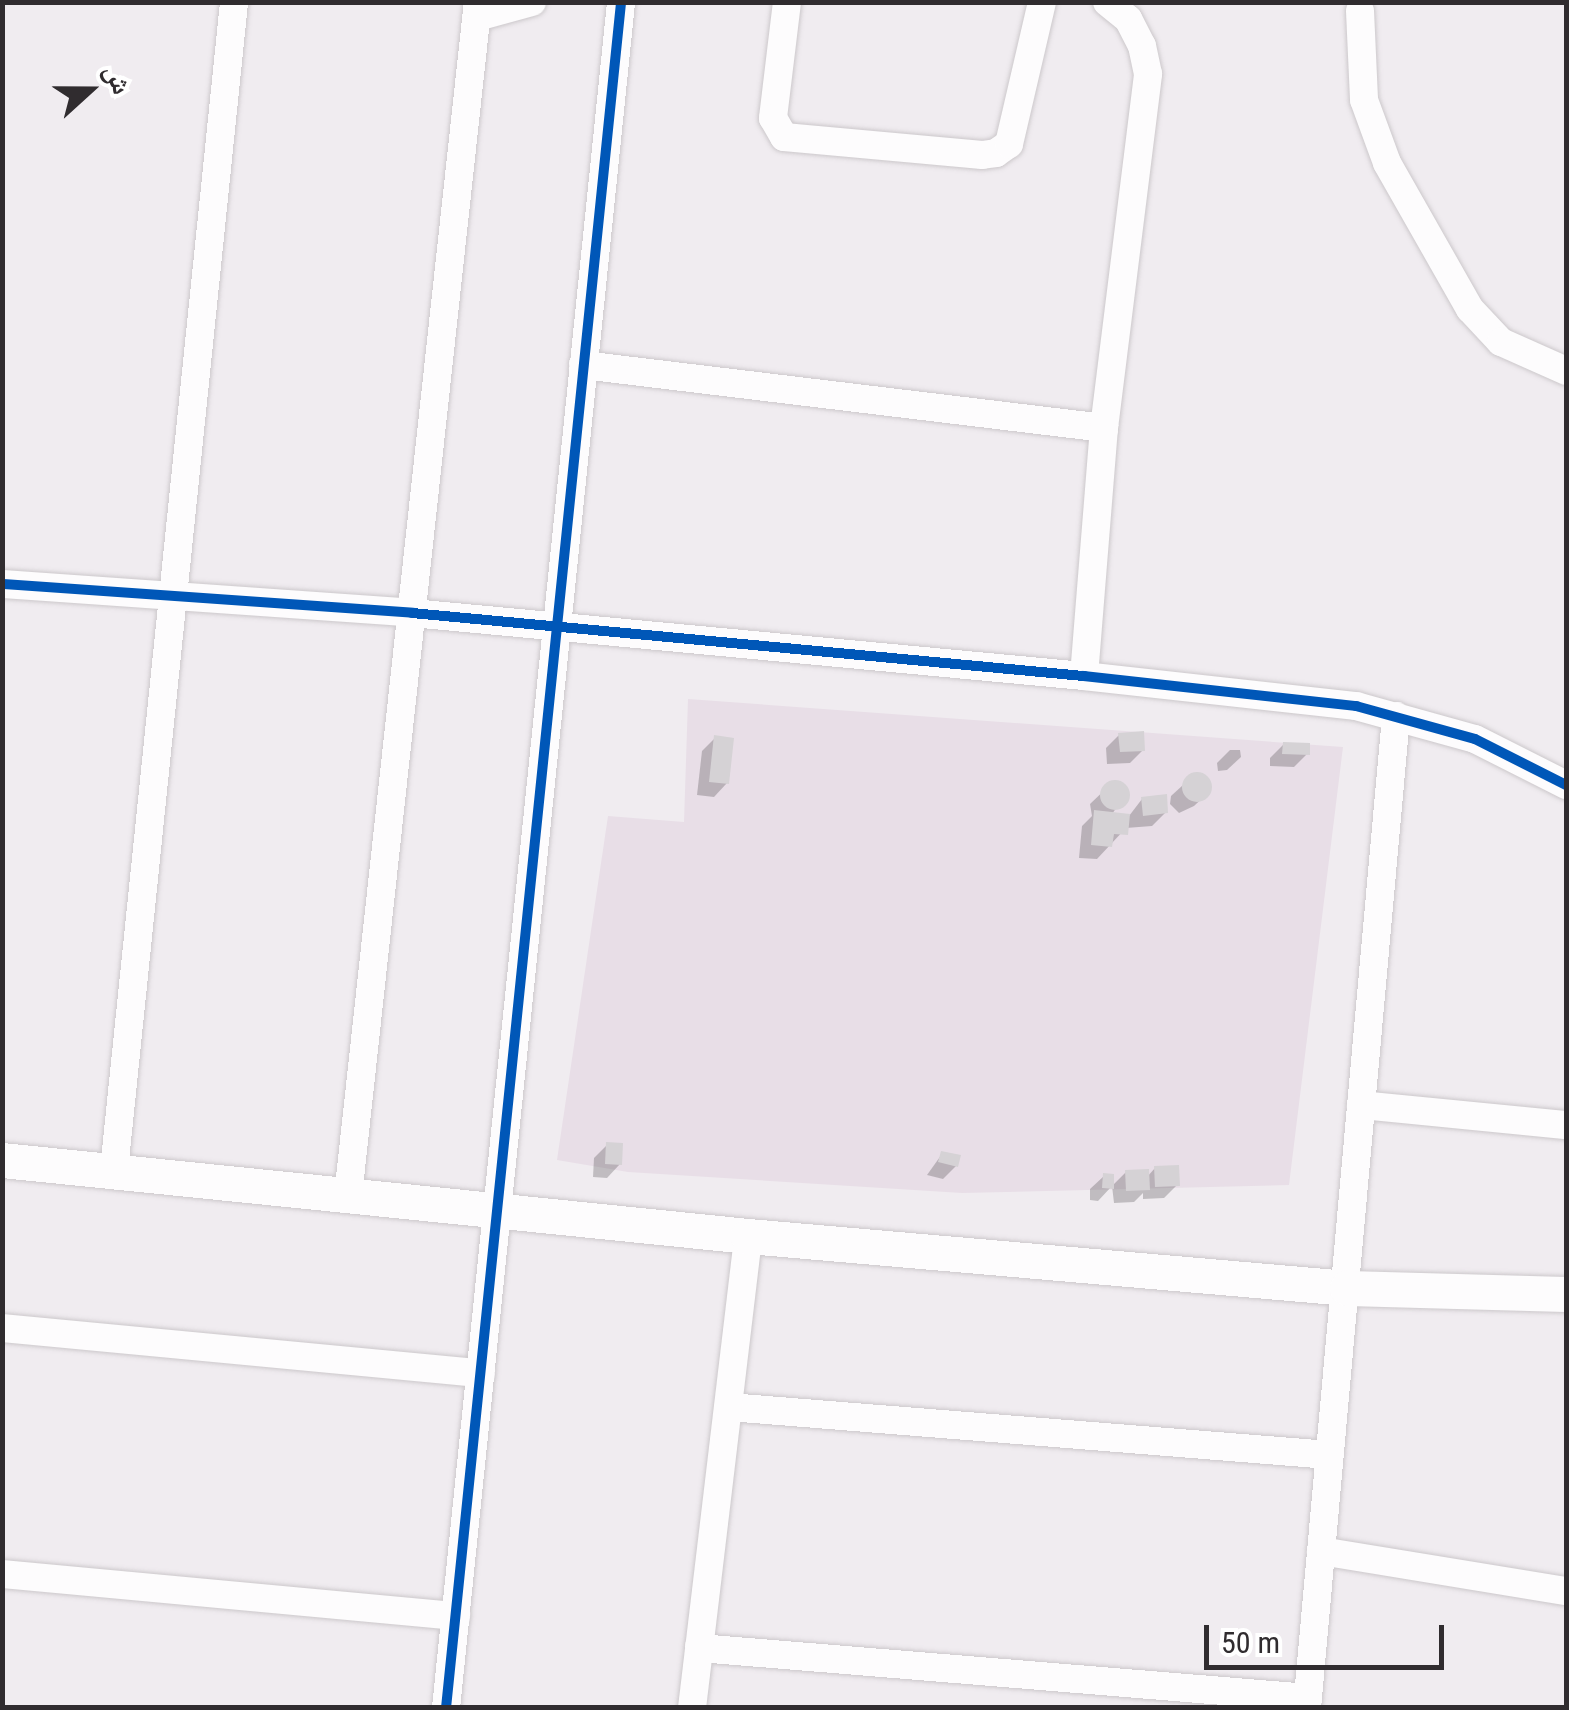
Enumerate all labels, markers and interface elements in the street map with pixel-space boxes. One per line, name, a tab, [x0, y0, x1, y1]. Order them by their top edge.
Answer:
north arrow	[40, 40, 140, 140]
text: ش	[98, 59, 139, 99]
scale bar	[1209, 1605, 1449, 1667]
text: 50 m	[1221, 1625, 1280, 1660]

